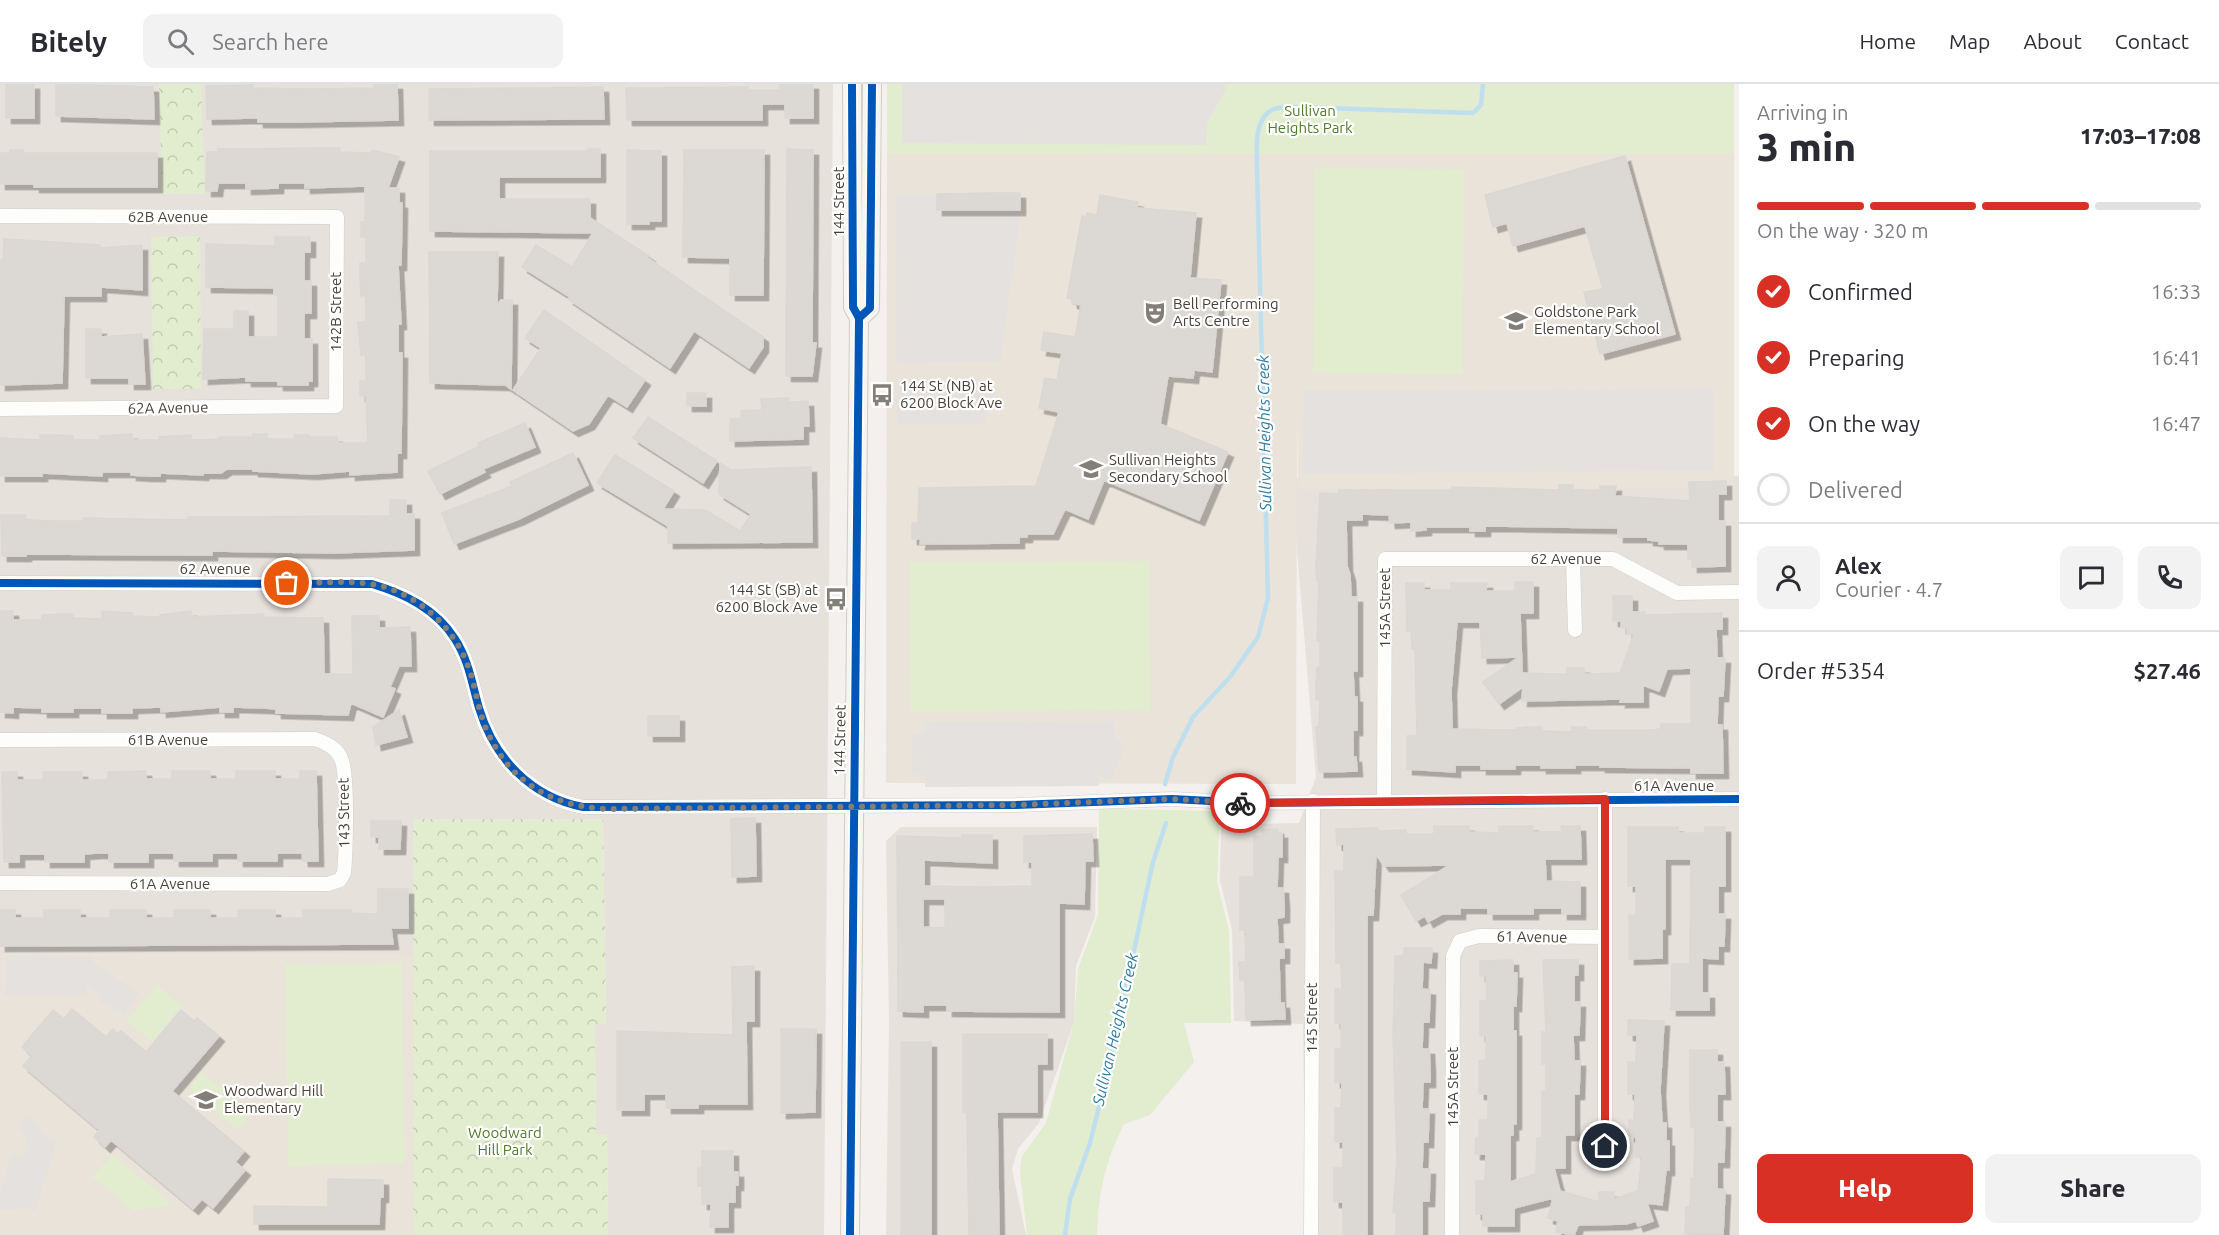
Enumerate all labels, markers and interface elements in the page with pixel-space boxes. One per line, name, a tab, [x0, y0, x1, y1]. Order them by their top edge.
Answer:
search box	[143, 14, 563, 68]
icon: search	[164, 25, 197, 58]
text: Bitely	[30, 26, 107, 57]
text: Search here	[212, 29, 329, 54]
text: Home	[1859, 29, 1916, 53]
text: Map	[1949, 29, 1990, 53]
text: About	[2023, 29, 2082, 53]
text: Contact	[2115, 29, 2189, 53]
text: Arriving in	[1757, 101, 1848, 124]
park label: Sullivan Heights Park	[1267, 102, 1353, 136]
text: 17:03–17:08	[2080, 123, 2201, 148]
text: 3 min	[1757, 125, 1856, 168]
street label: 144 Street	[830, 167, 847, 237]
street label: 62B Avenue	[128, 208, 208, 225]
text: On the way · 320 m	[1757, 219, 1929, 242]
street label: 142B Street	[327, 272, 344, 352]
icon: check	[1757, 275, 1790, 308]
text: Confirmed	[1808, 279, 1913, 304]
text: 16:33	[2151, 280, 2201, 303]
place label: Bell Performing Arts Centre	[1173, 295, 1279, 329]
theatre icon: Bell Performing Arts Centre	[1142, 300, 1168, 326]
place label: Goldstone Park Elementary School	[1534, 303, 1660, 337]
school or university icon: Goldstone Park Elementary School	[1503, 308, 1529, 334]
icon: check	[1757, 341, 1790, 374]
text: Preparing	[1808, 345, 1905, 370]
text: 16:41	[2151, 346, 2201, 369]
water label: Sullivan Heights Creek	[1254, 354, 1274, 512]
place label: 144 St (NB) at 6200 Block Ave	[900, 377, 1003, 411]
bus stop icon: 144 St (NB) at 6200 Block Ave	[869, 382, 895, 408]
street label: 62A Avenue	[128, 398, 208, 417]
icon: check	[1757, 407, 1790, 440]
text: On the way	[1808, 411, 1920, 436]
text: 16:47	[2151, 412, 2201, 435]
place label: Sullivan Heights Secondary School	[1109, 451, 1228, 485]
school or university icon: Sullivan Heights Secondary School	[1078, 456, 1104, 482]
text: Delivered	[1808, 477, 1903, 502]
button: person	[1757, 546, 1820, 609]
button: chat	[2060, 546, 2123, 609]
button: phone	[2138, 546, 2201, 609]
street label: 62 Avenue	[1531, 550, 1601, 567]
text: Alex	[1835, 553, 1882, 578]
pin	[261, 557, 312, 608]
street label: 62 Avenue	[180, 560, 250, 577]
icon: bag	[270, 566, 303, 599]
street label: 145A Street	[1376, 568, 1393, 648]
text: Courier · 4.7	[1835, 578, 1943, 601]
place label: 144 St (SB) at 6200 Block Ave	[715, 581, 818, 615]
bus stop icon: 144 St (SB) at 6200 Block Ave	[823, 586, 849, 612]
text: Order #5354	[1757, 658, 1885, 683]
text: $27.46	[2134, 658, 2201, 683]
street label: 144 Street	[830, 704, 849, 775]
street label: 61B Avenue	[128, 731, 208, 748]
courier	[1210, 773, 1270, 833]
street label: 143 Street	[334, 777, 353, 849]
street label: 61A Avenue	[1634, 777, 1714, 794]
icon: bike	[1224, 787, 1257, 820]
street label: 61A Avenue	[130, 875, 210, 892]
street label: 61 Avenue	[1496, 927, 1568, 946]
water label: Sullivan Heights Creek	[1088, 950, 1142, 1108]
street label: 145 Street	[1303, 983, 1320, 1053]
street label: 145A Street	[1444, 1047, 1461, 1127]
place label: Woodward Hill Elementary	[224, 1082, 323, 1116]
school or university icon: Woodward Hill Elementary	[193, 1087, 219, 1113]
pin	[1579, 1120, 1630, 1171]
park label: Woodward Hill Park	[468, 1124, 542, 1158]
icon: home	[1588, 1129, 1621, 1162]
button: Help	[1757, 1154, 1973, 1223]
button: Share	[1985, 1154, 2201, 1223]

